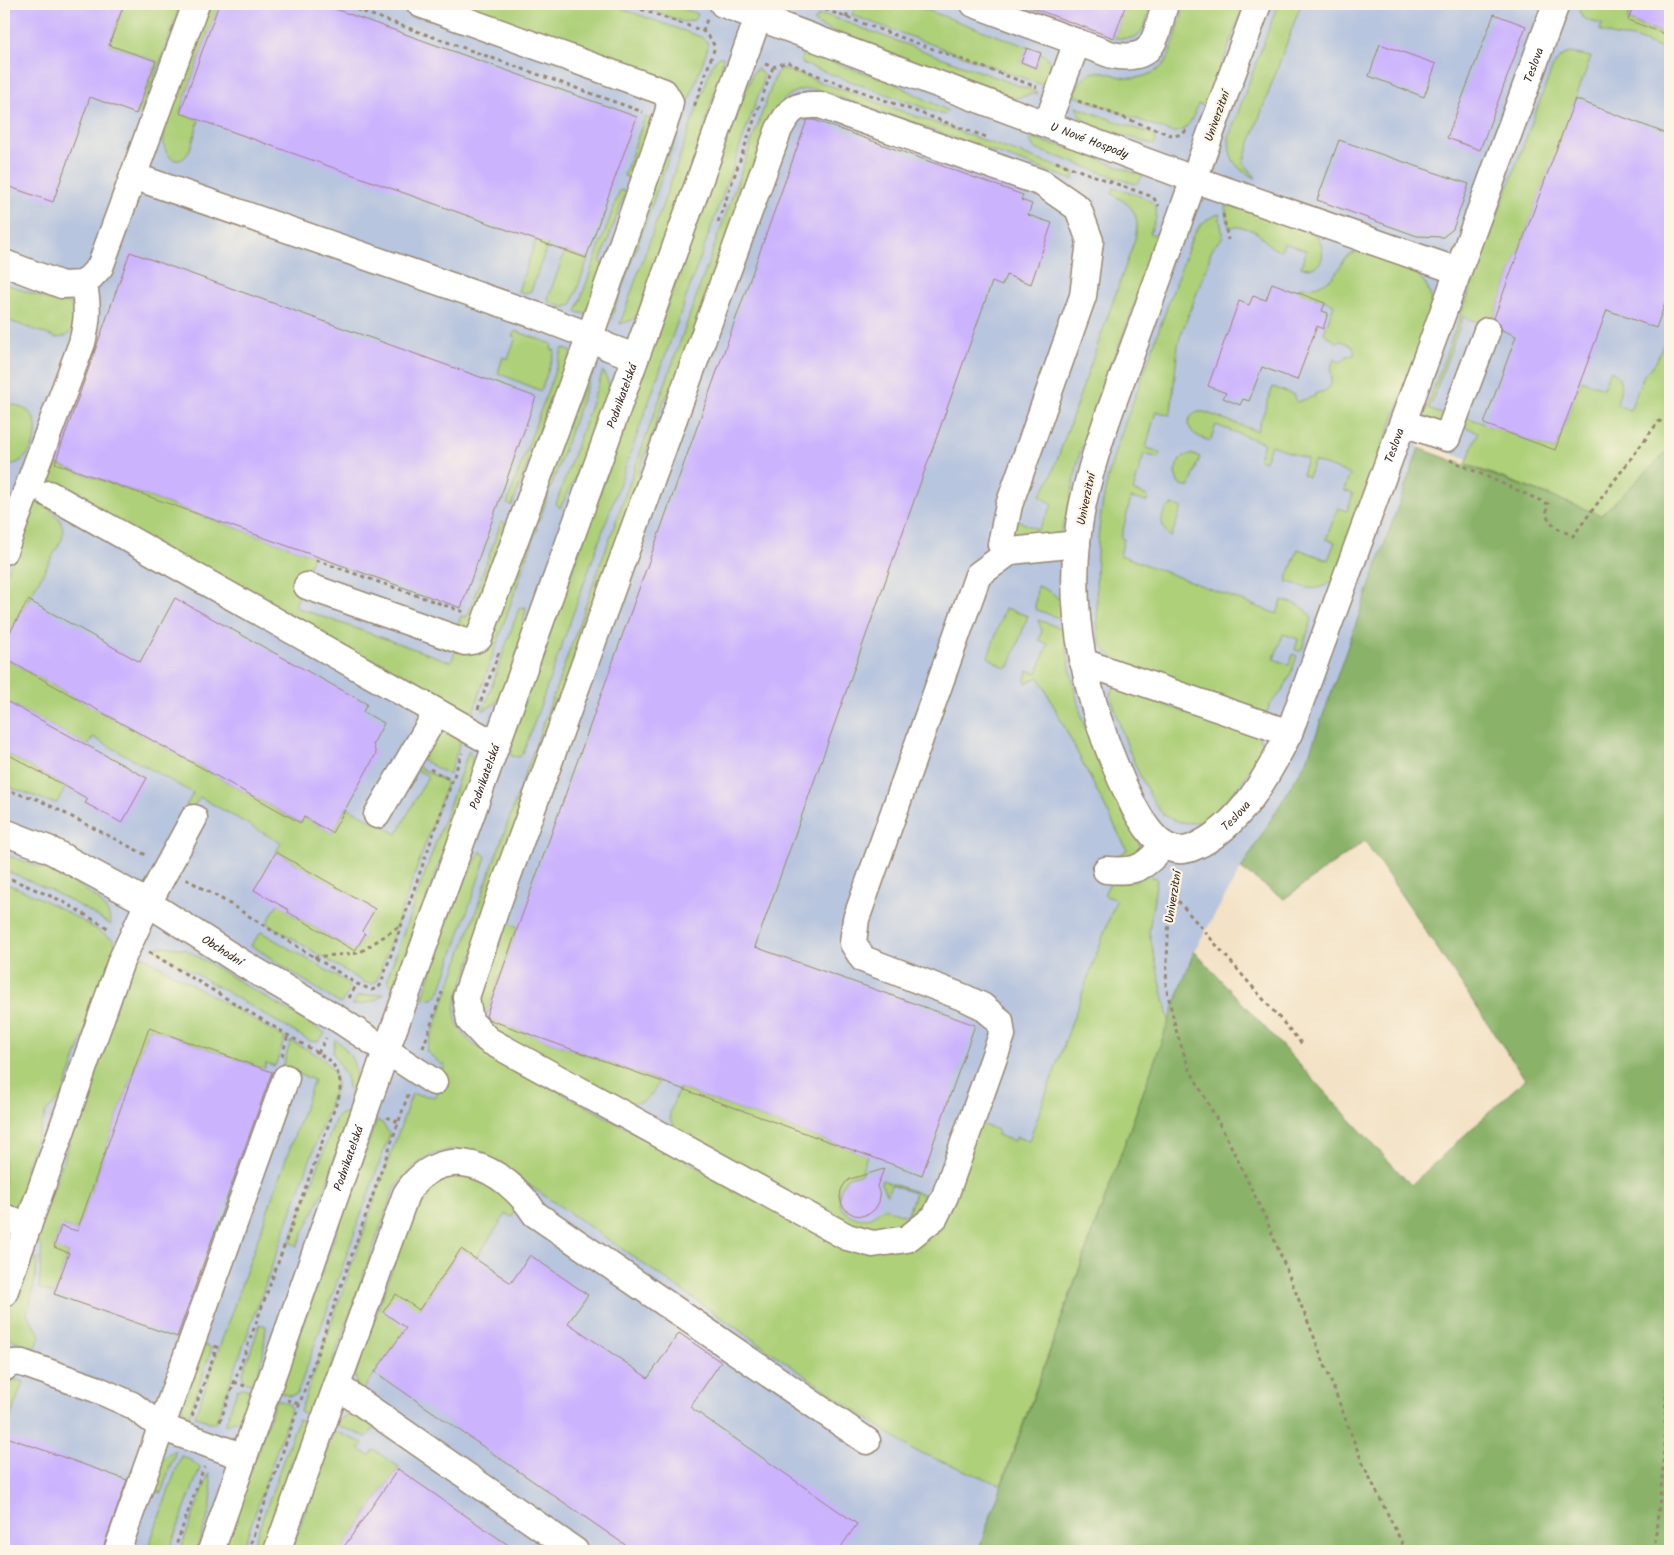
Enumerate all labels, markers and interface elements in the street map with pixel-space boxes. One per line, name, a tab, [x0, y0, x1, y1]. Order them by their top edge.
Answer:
street label: Teslova	[1519, 45, 1549, 85]
street label: Univerzitní	[1199, 86, 1236, 144]
street label: U Nové Hospody	[1047, 118, 1131, 164]
street label: Podnikatelská	[602, 360, 643, 431]
street label: Teslova	[1380, 425, 1410, 466]
street label: Univerzitní	[1072, 469, 1102, 527]
street label: Podnikatelská	[465, 741, 506, 812]
street label: Teslova	[1217, 796, 1256, 836]
street label: Univerzitní	[1160, 867, 1187, 925]
street label: Obchodní	[197, 930, 248, 972]
street label: Podnikatelská	[329, 1122, 370, 1194]

